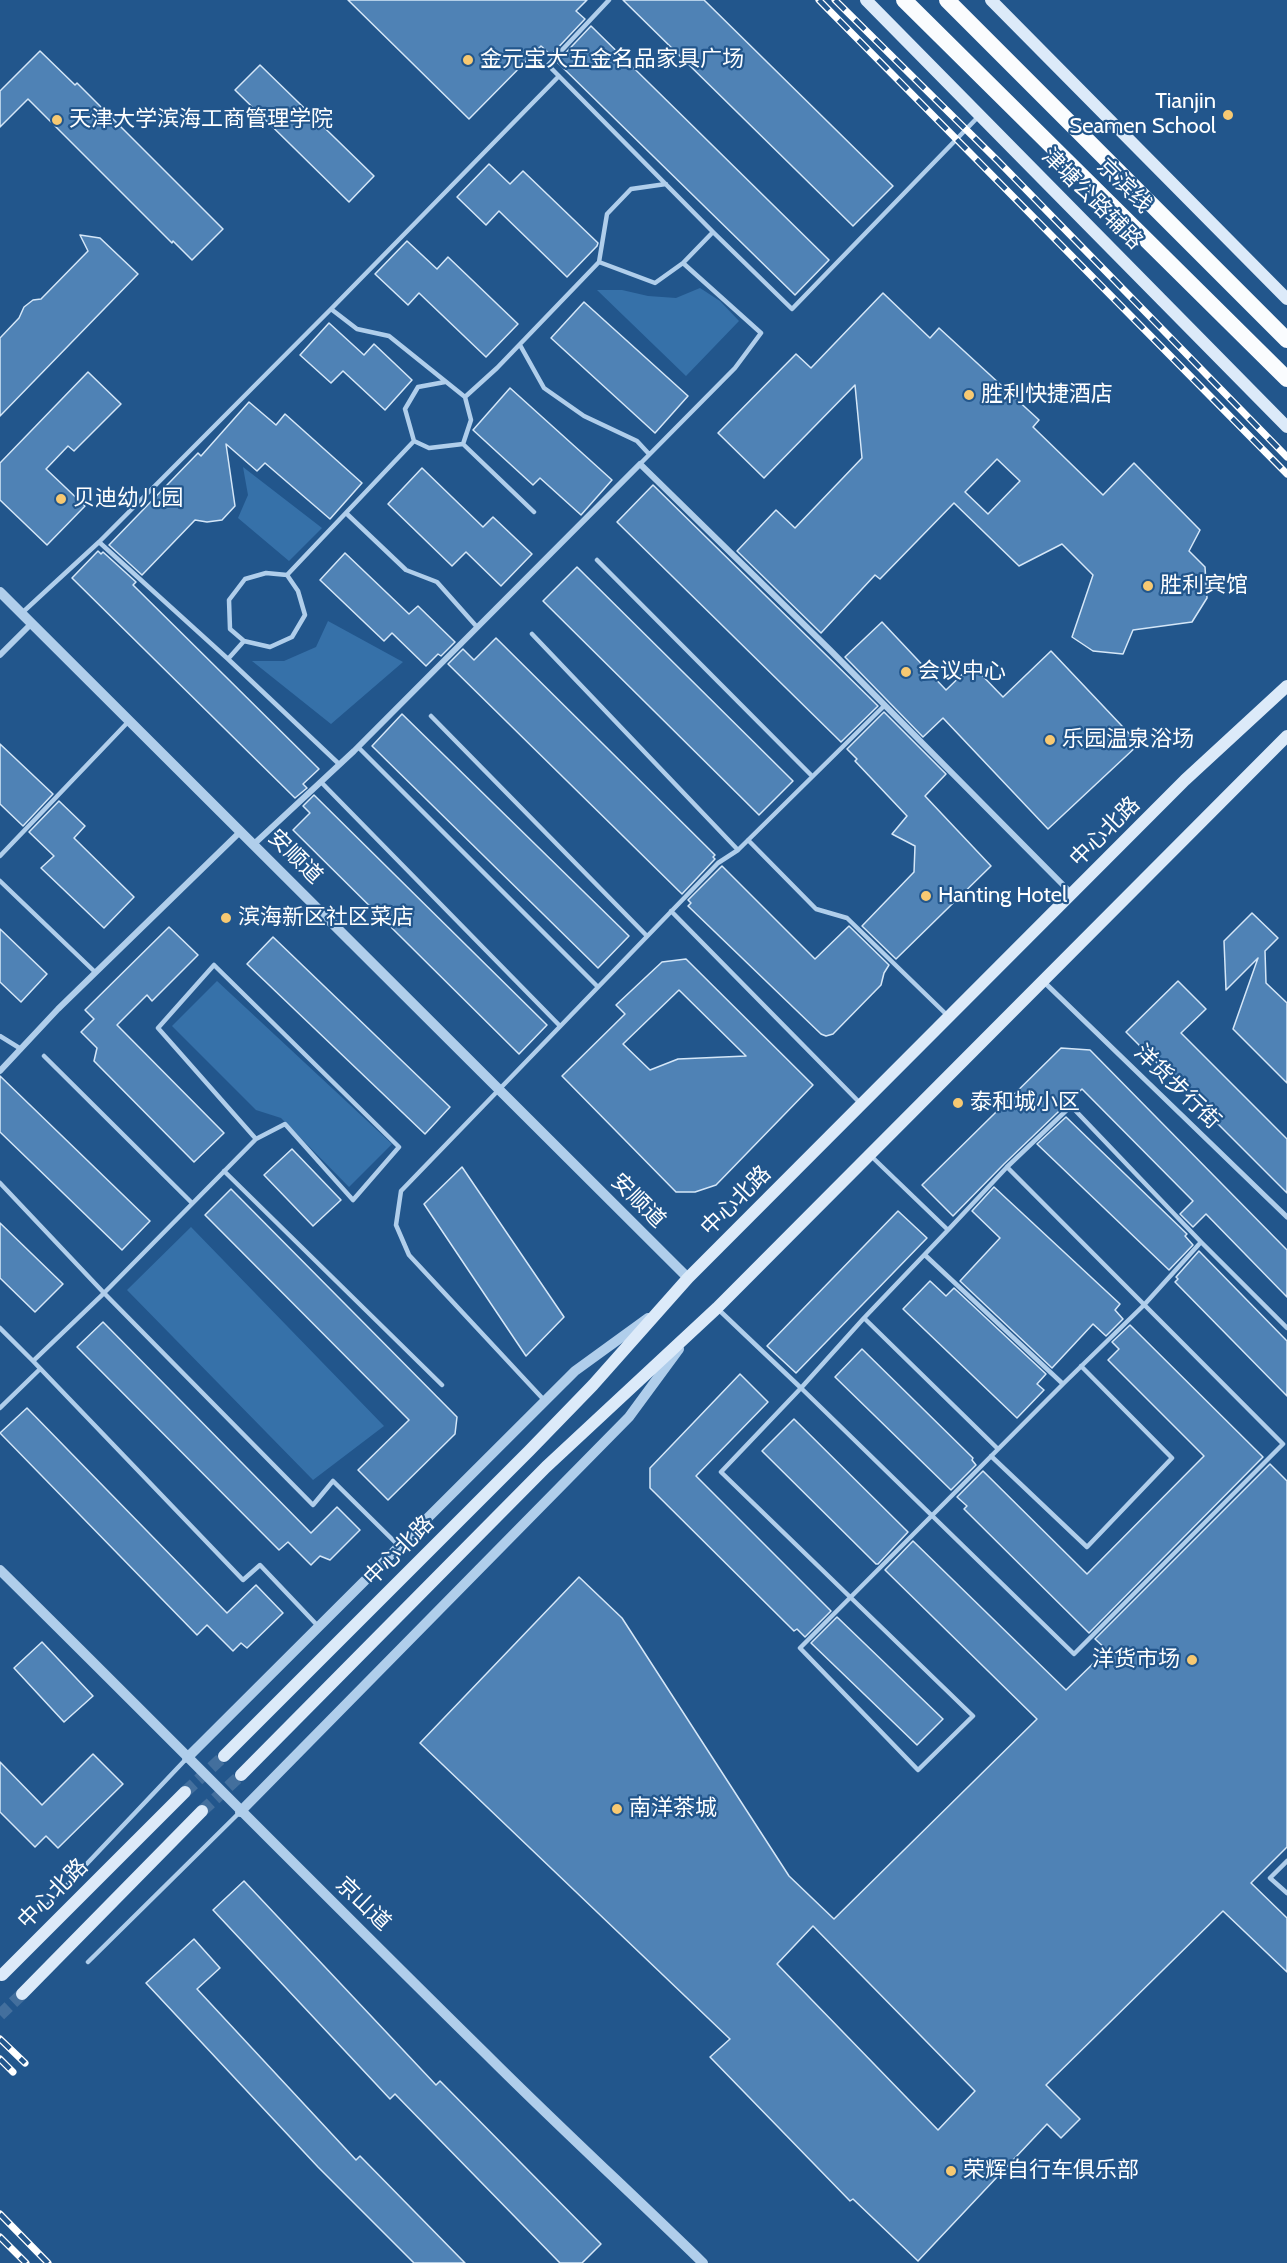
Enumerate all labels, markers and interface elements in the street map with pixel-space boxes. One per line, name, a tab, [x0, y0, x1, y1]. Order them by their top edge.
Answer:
place label: 金元宝大五金名品家具广场	[480, 47, 744, 73]
marker: 金元宝大五金名品家具广场	[461, 53, 475, 67]
place label: Tianjin Seamen School	[1069, 89, 1216, 140]
place label: 天津大学滨海工商管理学院	[69, 107, 333, 133]
marker: Tianjin Seamen School	[1221, 108, 1235, 122]
marker: 天津大学滨海工商管理学院	[50, 113, 64, 127]
street label: 津塘公路辅路	[1036, 143, 1148, 255]
street label: 京滨线	[1091, 153, 1157, 219]
place label: 胜利快捷酒店	[981, 382, 1113, 408]
marker: 胜利快捷酒店	[962, 388, 976, 402]
place label: 贝迪幼儿园	[73, 486, 183, 512]
marker: 贝迪幼儿园	[54, 492, 68, 506]
place label: 胜利宾馆	[1160, 573, 1248, 599]
marker: 胜利宾馆	[1141, 579, 1155, 593]
place label: 会议中心	[918, 659, 1006, 685]
marker: 会议中心	[899, 665, 913, 679]
place label: 乐园温泉浴场	[1062, 727, 1194, 753]
marker: 乐园温泉浴场	[1043, 733, 1057, 747]
street label: 中心北路	[1065, 792, 1145, 872]
street label: 安顺道	[262, 824, 328, 890]
place label: Hanting Hotel	[938, 883, 1067, 909]
marker: Hanting Hotel	[919, 889, 933, 903]
place label: 滨海新区社区菜店	[238, 905, 414, 931]
marker: 滨海新区社区菜店	[219, 911, 233, 925]
street label: 洋货步行街	[1128, 1039, 1226, 1135]
place label: 泰和城小区	[970, 1090, 1080, 1116]
marker: 泰和城小区	[951, 1096, 965, 1110]
street label: 中心北路	[696, 1161, 776, 1241]
street label: 安顺道	[605, 1168, 671, 1234]
street label: 中心北路	[359, 1511, 439, 1591]
place label: 洋货市场	[1092, 1647, 1180, 1673]
marker: 洋货市场	[1185, 1653, 1199, 1667]
place label: 南洋茶城	[629, 1796, 717, 1822]
marker: 南洋茶城	[610, 1802, 624, 1816]
street label: 中心北路	[13, 1854, 93, 1934]
street label: 京山道	[330, 1872, 396, 1936]
place label: 荣辉自行车俱乐部	[963, 2158, 1139, 2184]
marker: 荣辉自行车俱乐部	[944, 2164, 958, 2178]

